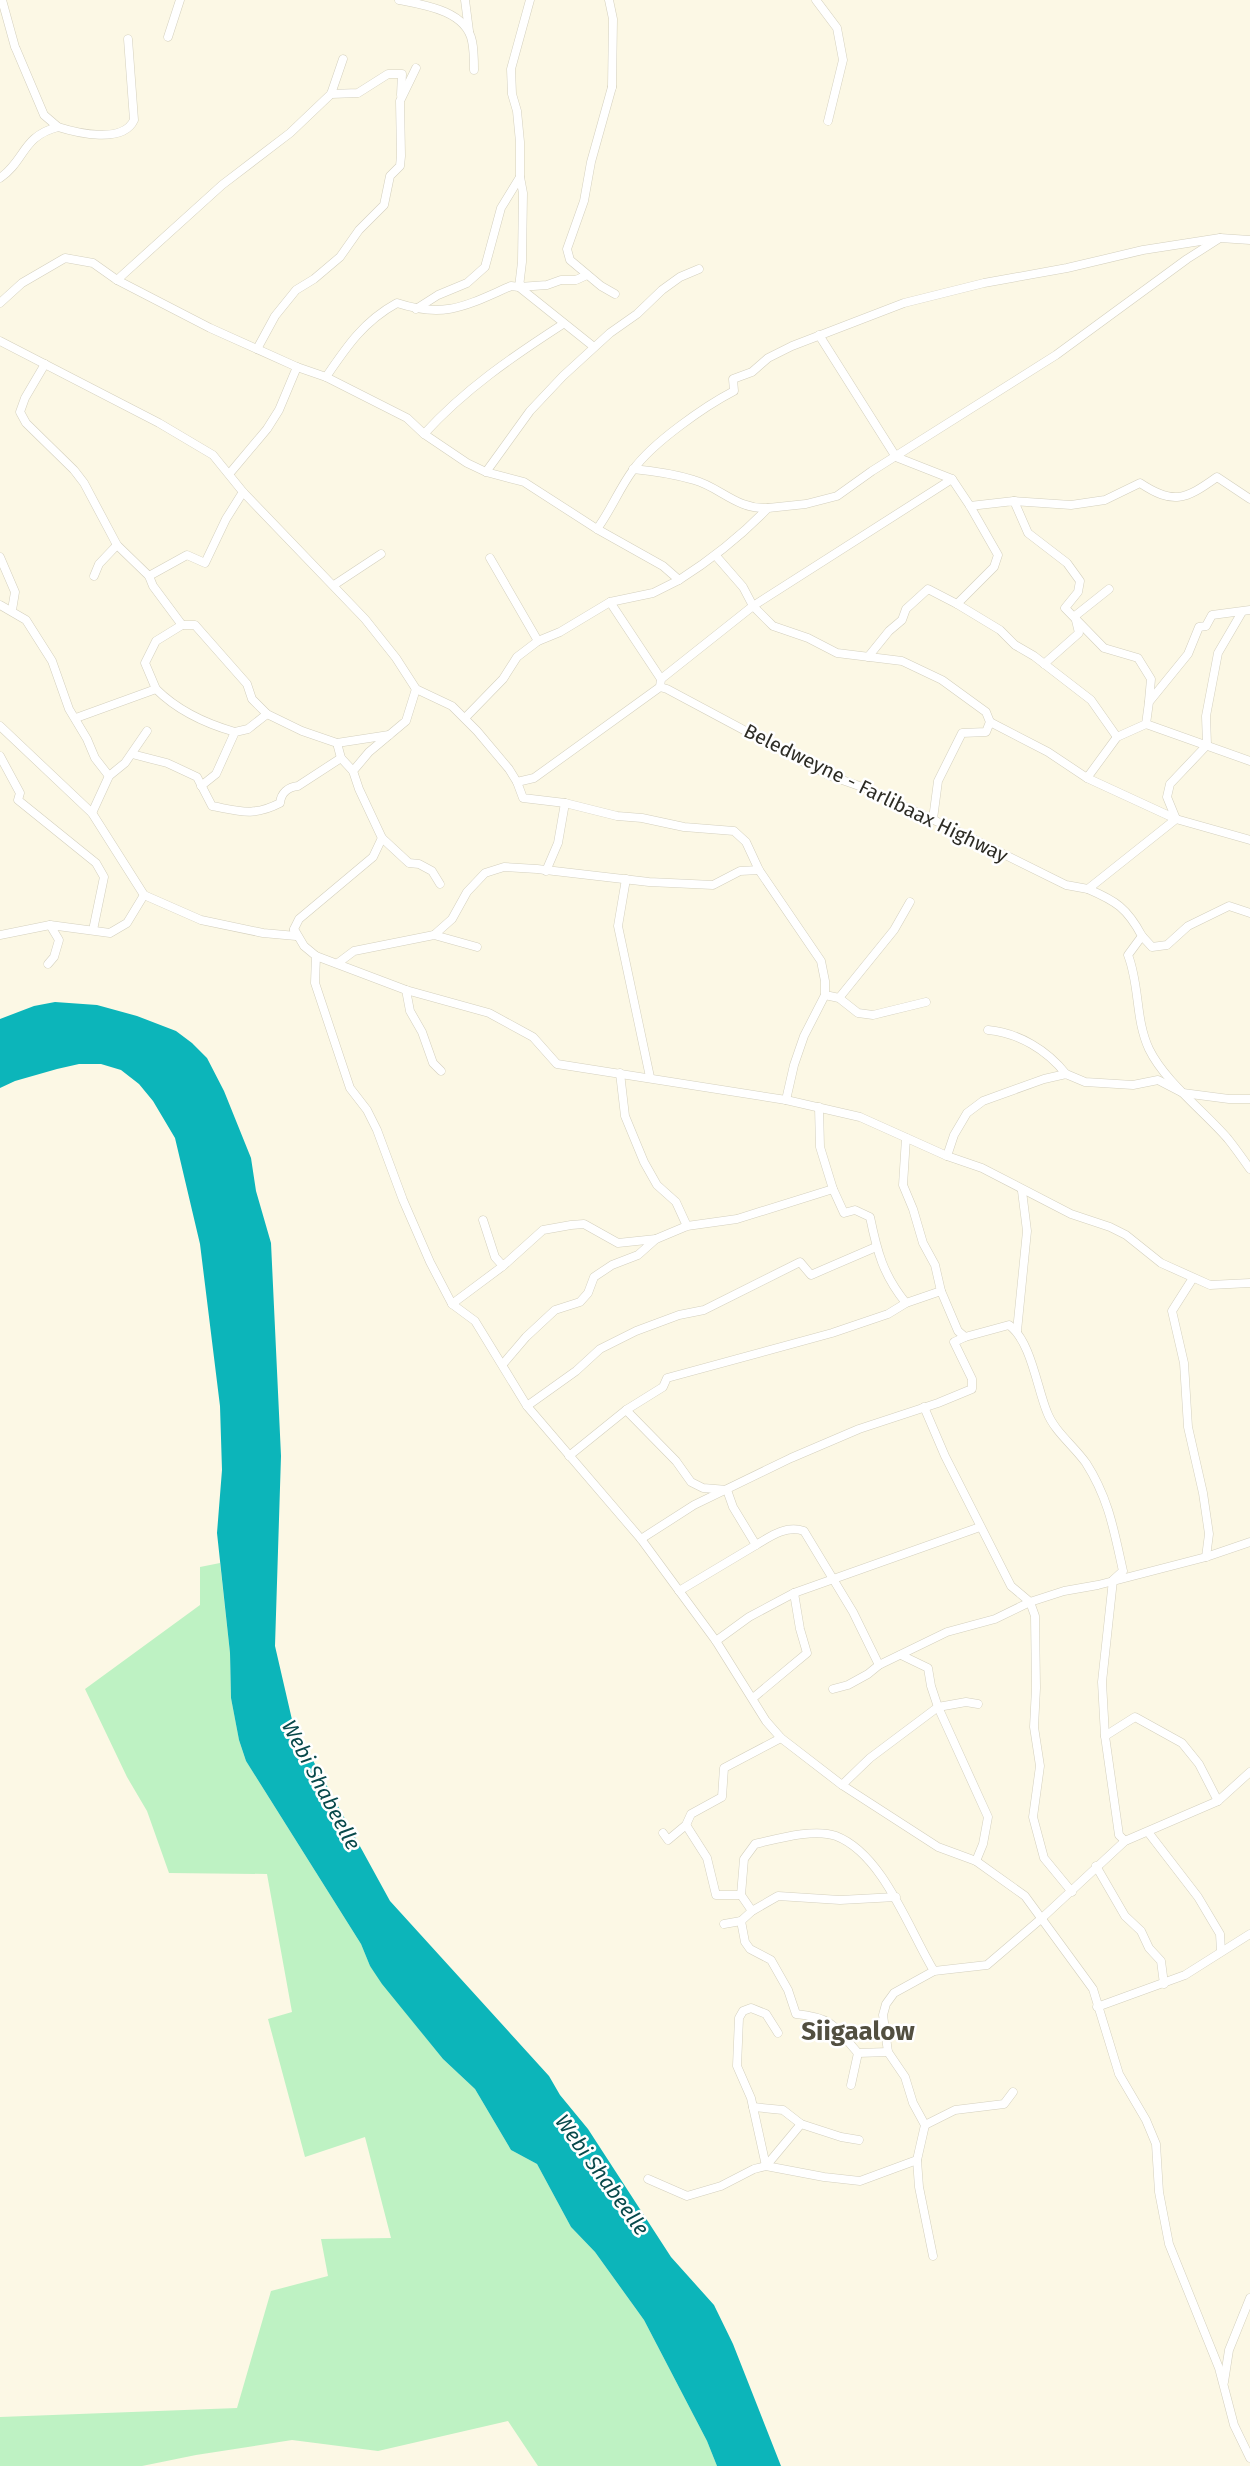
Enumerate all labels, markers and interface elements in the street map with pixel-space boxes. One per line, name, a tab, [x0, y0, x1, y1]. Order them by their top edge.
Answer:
street label: Beledweyne - Farlibaax Highway	[740, 718, 1012, 868]
water label: Webi Shabeelle	[276, 1716, 366, 1855]
district label: Siigaalow	[801, 2016, 915, 2047]
water label: Webi Shabeelle	[549, 2109, 655, 2241]

